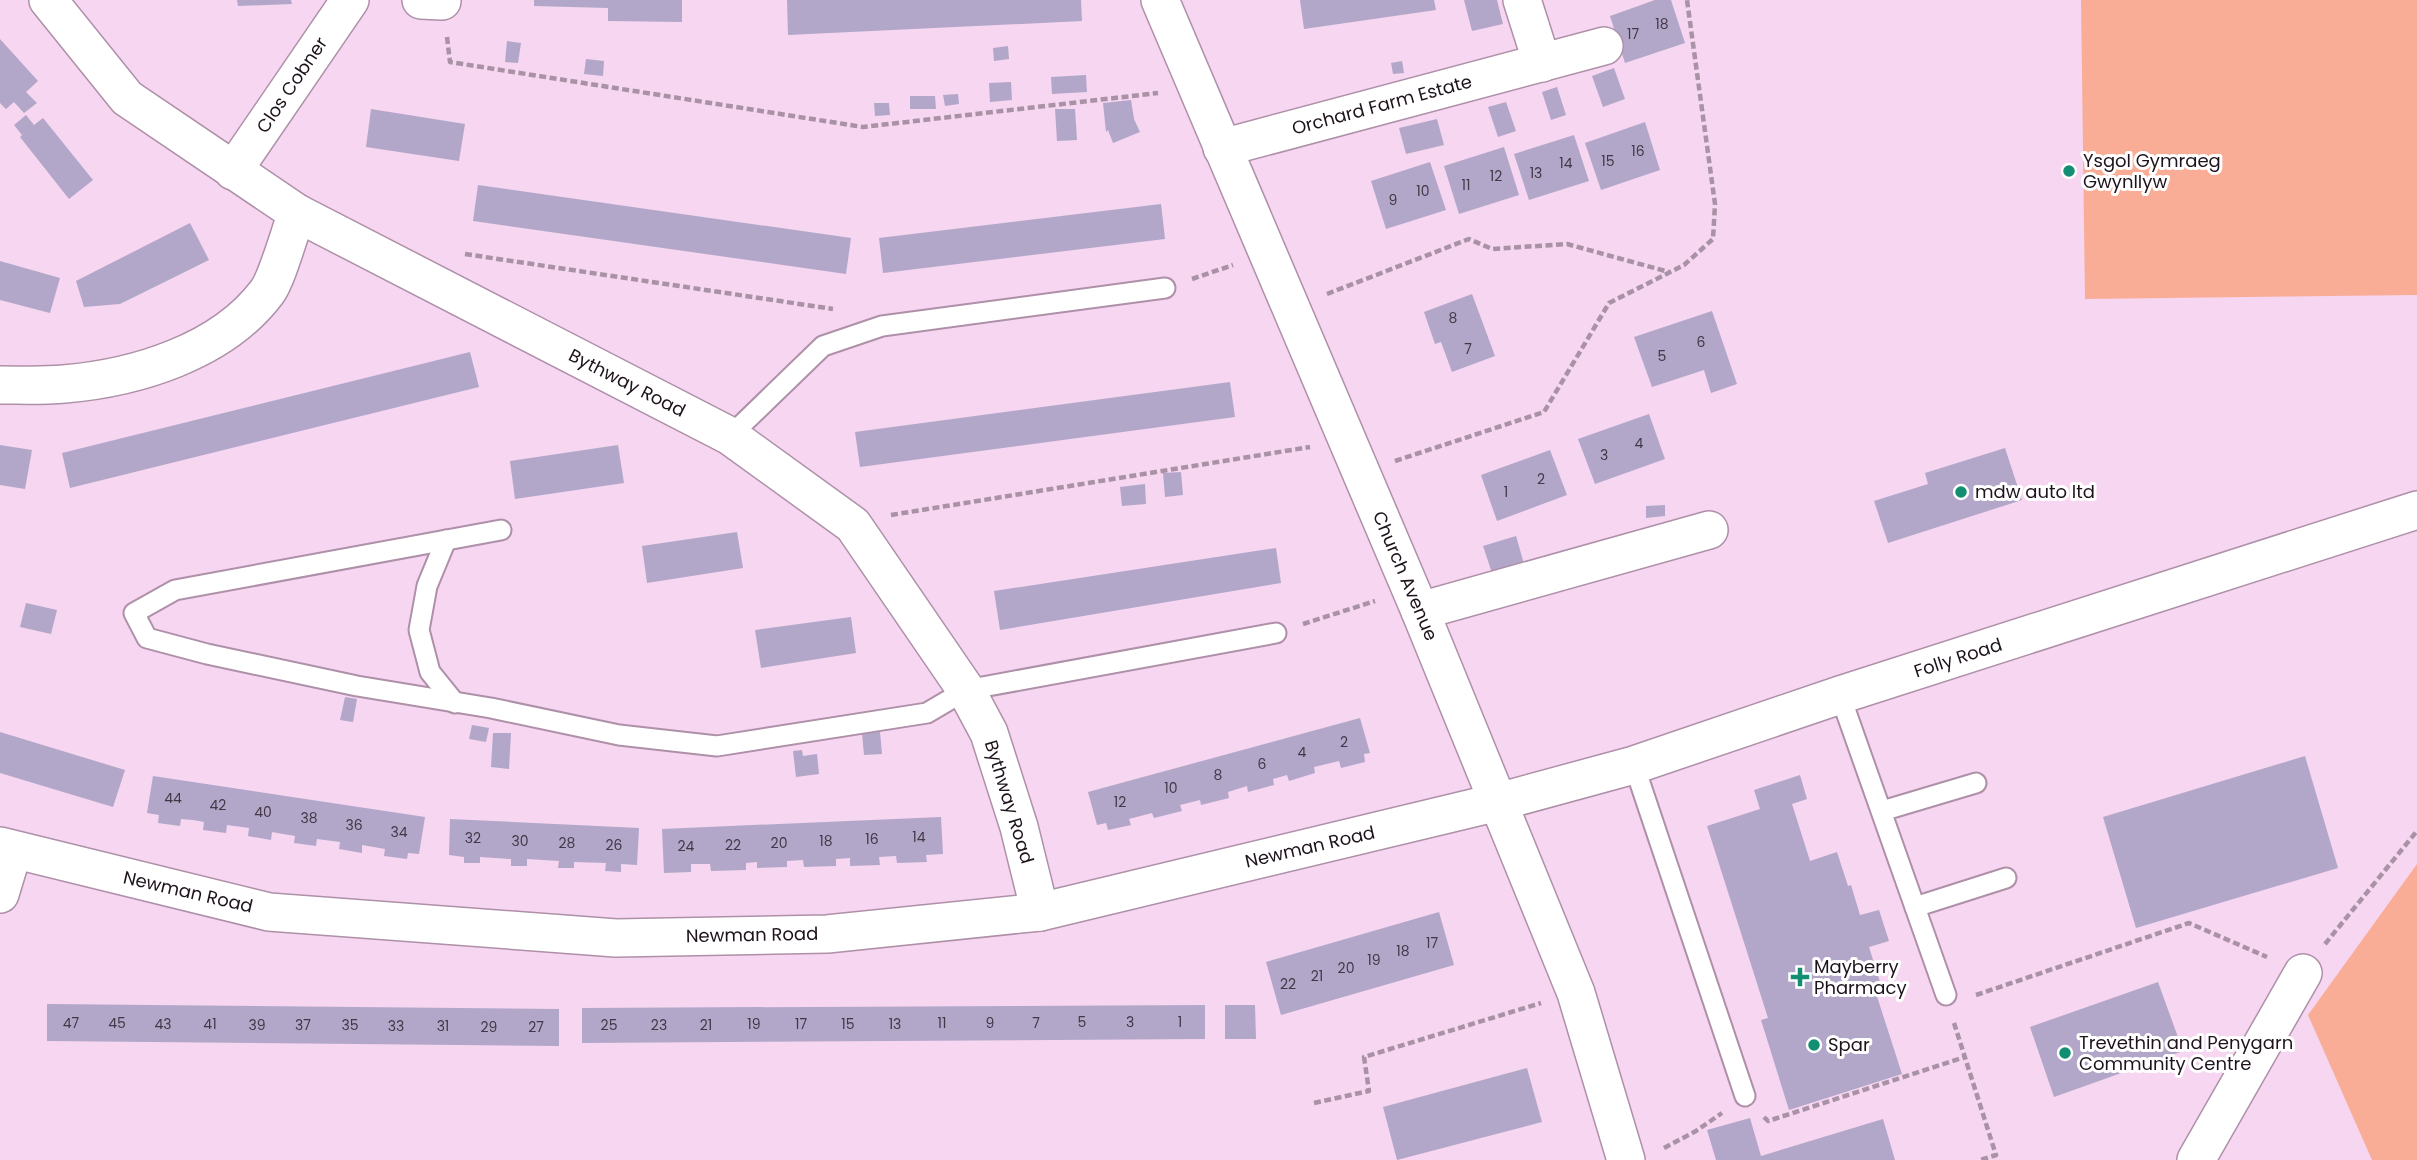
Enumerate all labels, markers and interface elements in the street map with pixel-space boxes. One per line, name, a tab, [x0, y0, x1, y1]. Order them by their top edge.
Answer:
house number: 18	[1655, 14, 1669, 34]
house number: 17	[1627, 24, 1639, 44]
street label: Clos Cobner	[250, 31, 333, 138]
street label: Orchard Farm Estate	[1289, 68, 1475, 141]
house number: 16	[1631, 141, 1645, 161]
place label: Ysgol Gymraeg Gwynllyw	[2083, 148, 2221, 194]
house number: 15	[1601, 151, 1615, 171]
house number: 14	[1559, 153, 1573, 173]
house number: 13	[1530, 163, 1542, 183]
marker: Ysgol Gymraeg Gwynllyw	[2061, 163, 2077, 179]
house number: 12	[1490, 166, 1502, 186]
house number: 11	[1462, 175, 1470, 195]
house number: 10	[1416, 181, 1430, 201]
house number: 9	[1389, 190, 1397, 210]
house number: 8	[1449, 308, 1458, 328]
house number: 6	[1697, 332, 1706, 352]
house number: 7	[1464, 339, 1472, 359]
street label: Bythway Road	[565, 342, 690, 423]
house number: 5	[1658, 346, 1666, 366]
house number: 4	[1635, 433, 1644, 453]
house number: 3	[1600, 445, 1608, 465]
house number: 2	[1537, 469, 1545, 489]
place label: mdw auto ltd	[1975, 479, 2095, 504]
house number: 1	[1504, 482, 1508, 502]
marker: mdw auto ltd	[1953, 484, 1969, 500]
street label: Church Avenue	[1367, 507, 1444, 644]
street label: Folly Road	[1911, 632, 2005, 684]
house number: 2	[1340, 732, 1348, 752]
street label: Bythway Road	[979, 737, 1040, 867]
house number: 4	[1298, 742, 1307, 762]
house number: 6	[1258, 754, 1267, 774]
house number: 8	[1214, 765, 1223, 785]
house number: 10	[1164, 778, 1178, 798]
house number: 44	[164, 788, 182, 808]
house number: 12	[1114, 792, 1126, 812]
house number: 42	[210, 795, 226, 815]
house number: 40	[254, 802, 272, 822]
house number: 38	[300, 808, 318, 828]
house number: 36	[345, 815, 363, 835]
street label: Newman Road	[1243, 819, 1377, 874]
house number: 34	[390, 822, 408, 842]
house number: 14	[912, 827, 926, 847]
house number: 32	[465, 828, 481, 848]
house number: 16	[865, 829, 879, 849]
house number: 30	[511, 831, 529, 851]
house number: 18	[819, 831, 833, 851]
house number: 28	[559, 833, 576, 853]
house number: 20	[771, 833, 787, 853]
house number: 26	[606, 835, 623, 855]
house number: 22	[725, 835, 741, 855]
house number: 24	[678, 836, 695, 856]
street label: Newman Road	[121, 864, 255, 919]
street label: Newman Road	[686, 921, 818, 948]
house number: 17	[1426, 933, 1438, 953]
house number: 18	[1396, 941, 1410, 961]
house number: 19	[1367, 950, 1381, 970]
place label: Mayberry Pharmacy	[1814, 954, 1907, 1000]
house number: 20	[1338, 958, 1354, 978]
house number: 21	[1311, 966, 1323, 986]
marker: Mayberry Pharmacy	[1792, 969, 1808, 985]
house number: 22	[1280, 974, 1296, 994]
house number: 5	[1078, 1012, 1086, 1032]
house number: 3	[1126, 1012, 1134, 1032]
house number: 1	[1178, 1012, 1182, 1032]
house number: 47	[63, 1013, 80, 1033]
house number: 45	[108, 1013, 126, 1033]
house number: 11	[938, 1013, 946, 1033]
house number: 9	[986, 1013, 994, 1033]
house number: 7	[1032, 1013, 1040, 1033]
house number: 43	[154, 1014, 172, 1034]
house number: 41	[203, 1014, 217, 1034]
house number: 19	[747, 1014, 761, 1034]
house number: 17	[795, 1014, 807, 1034]
house number: 15	[841, 1014, 855, 1034]
house number: 13	[889, 1014, 901, 1034]
house number: 39	[248, 1015, 266, 1035]
house number: 37	[295, 1015, 311, 1035]
house number: 35	[341, 1015, 359, 1035]
house number: 25	[601, 1015, 617, 1035]
house number: 23	[651, 1015, 667, 1035]
house number: 21	[700, 1015, 712, 1035]
house number: 33	[388, 1016, 404, 1036]
house number: 31	[437, 1016, 449, 1036]
house number: 29	[481, 1017, 497, 1037]
house number: 27	[528, 1017, 544, 1037]
place label: Trevethin and Penygarn Community Centre	[2079, 1030, 2293, 1076]
place label: Spar	[1828, 1032, 1870, 1057]
marker: Spar	[1806, 1037, 1822, 1053]
marker: Trevethin and Penygarn Community Centre	[2057, 1045, 2073, 1061]

